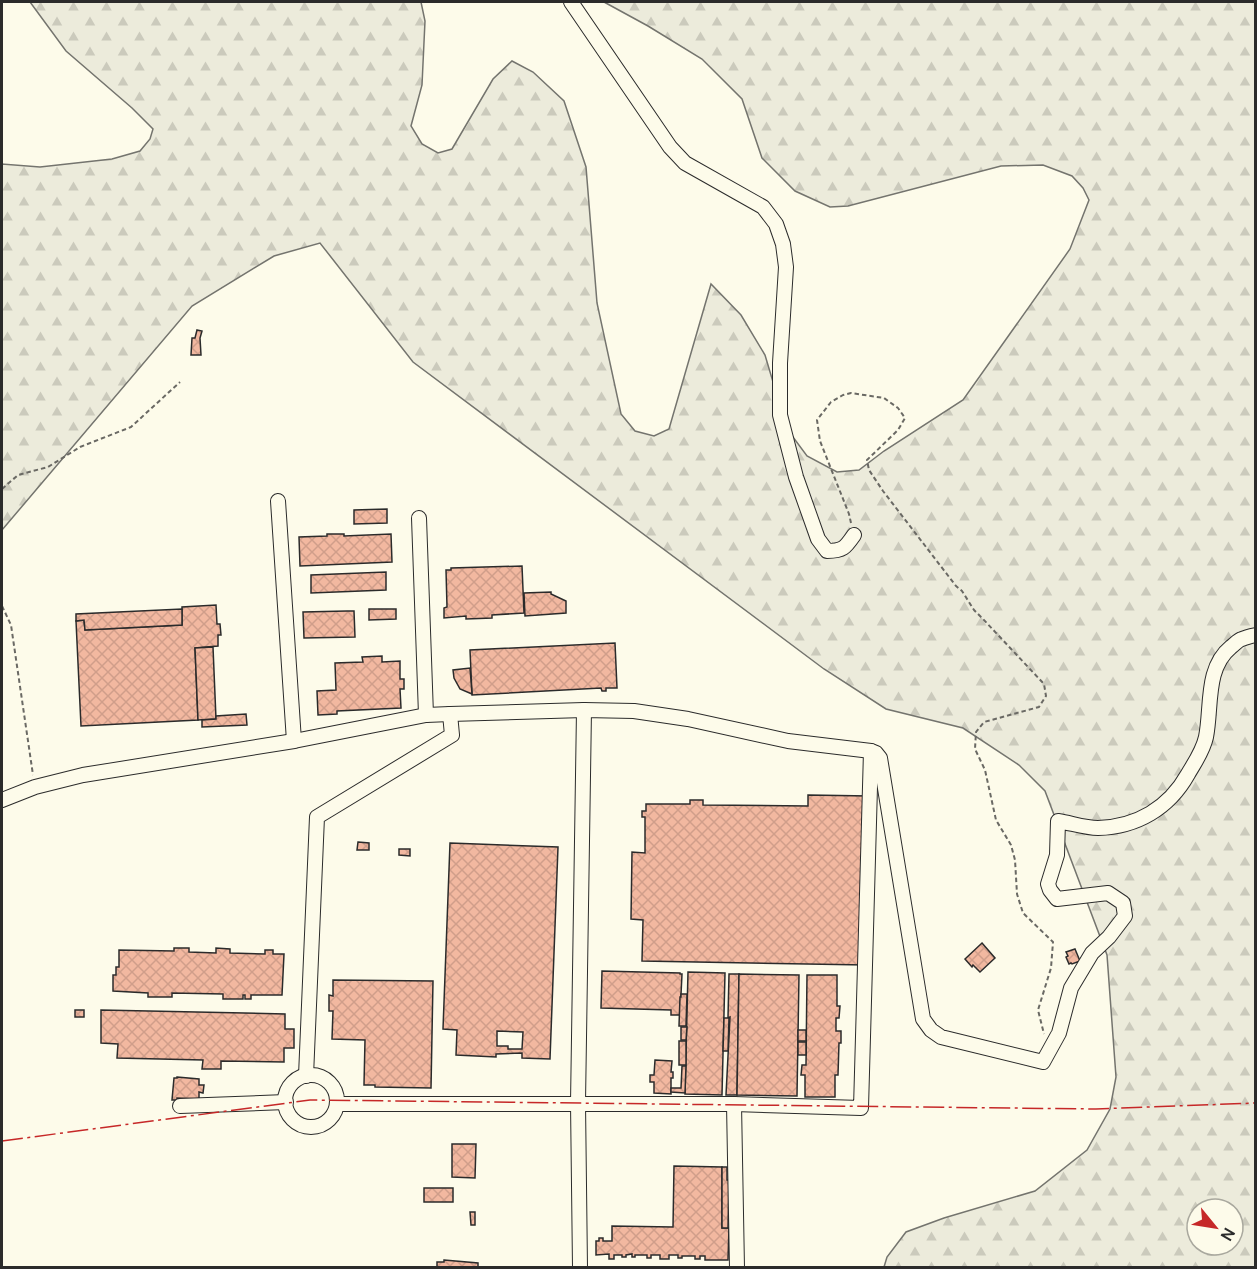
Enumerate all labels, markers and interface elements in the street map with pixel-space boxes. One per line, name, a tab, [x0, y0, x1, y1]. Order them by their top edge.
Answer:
north arrow	[1185, 1197, 1245, 1257]
text: N	[1216, 1224, 1240, 1245]

